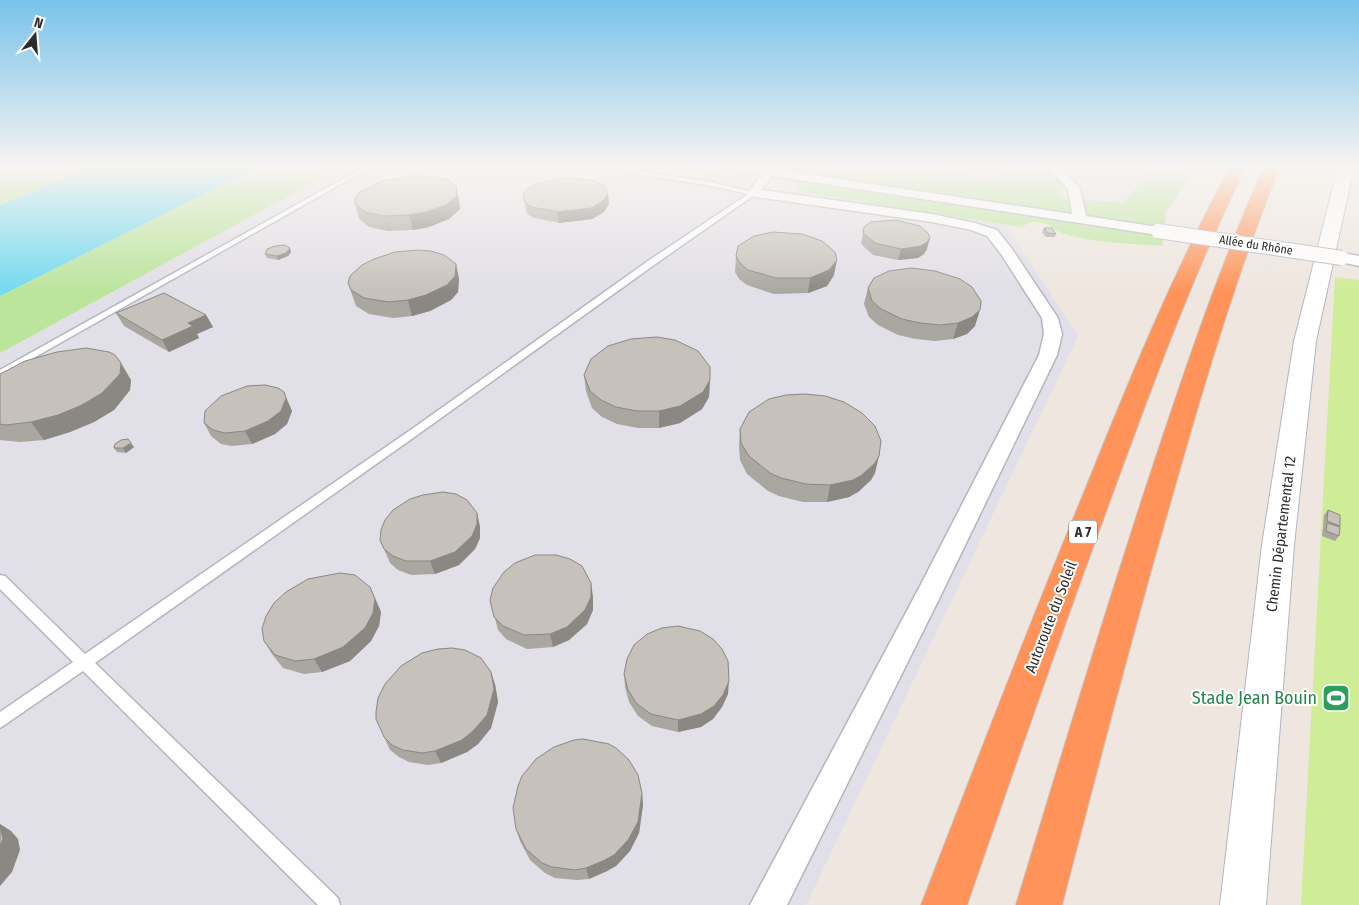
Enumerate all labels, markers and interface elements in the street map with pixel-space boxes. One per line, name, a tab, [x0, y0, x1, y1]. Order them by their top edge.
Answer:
north arrow	[10, 10, 60, 60]
text: N	[32, 14, 45, 32]
street label: Allée du Rhône	[1218, 232, 1294, 258]
street label: Chemin Départemental 12	[1263, 455, 1300, 613]
road number: A 7	[1069, 520, 1097, 544]
street label: Autoroute du Soleil	[1021, 559, 1081, 675]
sports icon: Stade Jean Bouin	[1321, 683, 1351, 713]
place label: Stade Jean Bouin	[1192, 687, 1317, 709]

